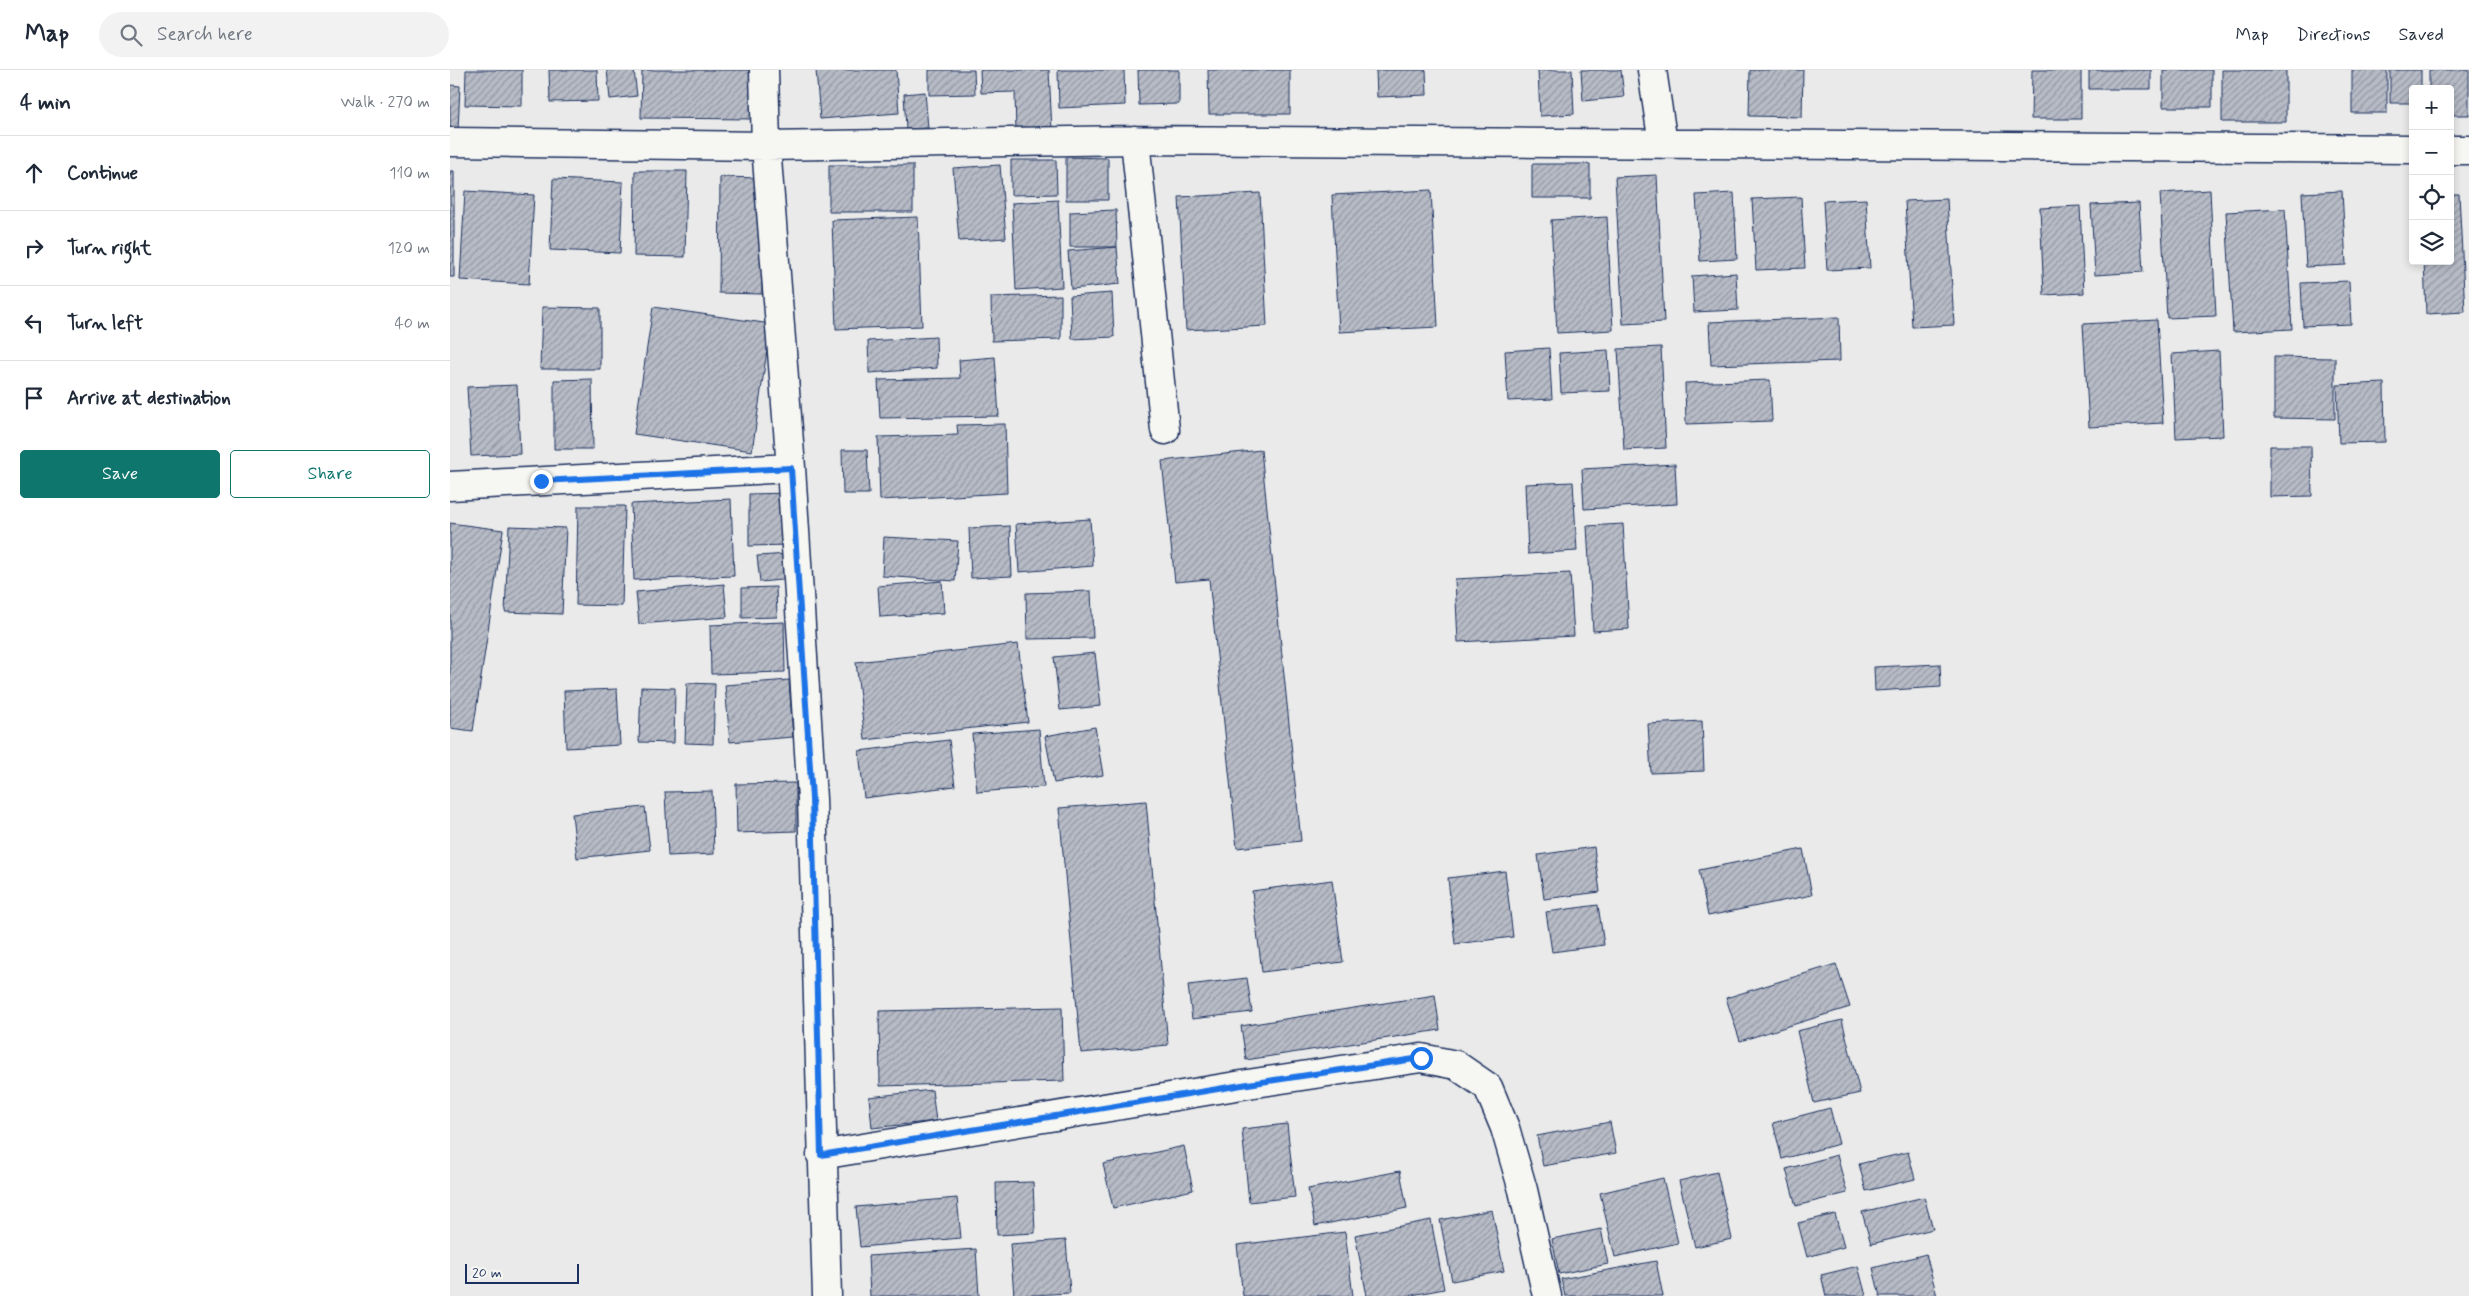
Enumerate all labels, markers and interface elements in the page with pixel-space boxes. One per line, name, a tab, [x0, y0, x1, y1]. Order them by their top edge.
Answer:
search box	[99, 12, 449, 57]
text: Map	[25, 19, 69, 50]
icon: search	[117, 21, 145, 49]
text: Search here	[157, 22, 253, 47]
text: Map	[2236, 23, 2269, 47]
text: Directions	[2297, 23, 2371, 47]
text: Saved	[2399, 23, 2444, 47]
map controls	[2409, 85, 2454, 265]
button: +	[2409, 85, 2454, 130]
text: 4 min	[20, 89, 71, 117]
text: Walk · 270 m	[341, 92, 430, 113]
button: −	[2409, 130, 2454, 175]
icon: ahead	[20, 159, 48, 187]
text: Continue	[67, 161, 138, 186]
text: 110 m	[389, 163, 430, 184]
button: locate	[2409, 175, 2454, 220]
button: layers	[2409, 220, 2454, 265]
icon: right	[20, 234, 48, 262]
text: Turn right	[67, 236, 151, 261]
text: 120 m	[388, 238, 430, 259]
icon: left	[20, 309, 48, 337]
text: Turn left	[67, 311, 143, 336]
text: 40 m	[394, 313, 430, 334]
icon: arrive	[20, 384, 48, 412]
text: Arrive at destination	[67, 386, 231, 411]
button: Save	[20, 450, 220, 498]
button: Share	[230, 450, 430, 498]
route end	[530, 470, 553, 493]
route start	[1410, 1047, 1433, 1070]
scale bar	[465, 1261, 579, 1284]
text: 20 m	[472, 1264, 502, 1282]

